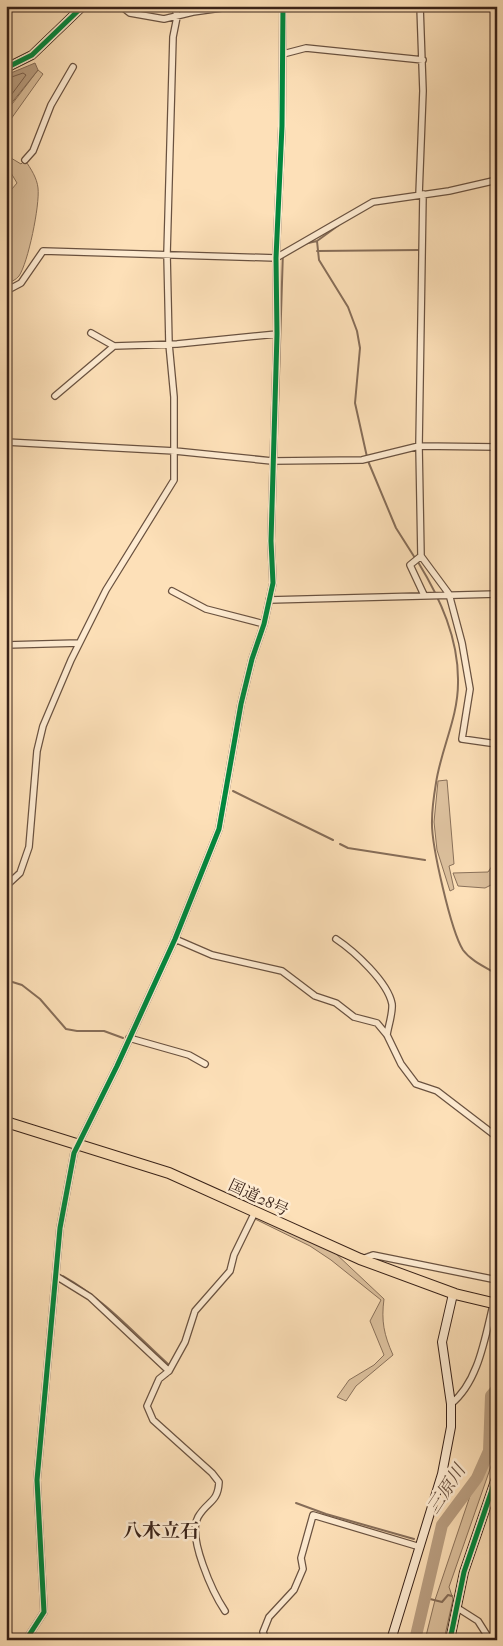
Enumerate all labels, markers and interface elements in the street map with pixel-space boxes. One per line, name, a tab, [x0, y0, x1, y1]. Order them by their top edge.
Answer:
street label: 国道28号	[226, 1175, 292, 1220]
water label: 三原川	[423, 1459, 471, 1518]
district label: 八木立石	[123, 1520, 199, 1542]

